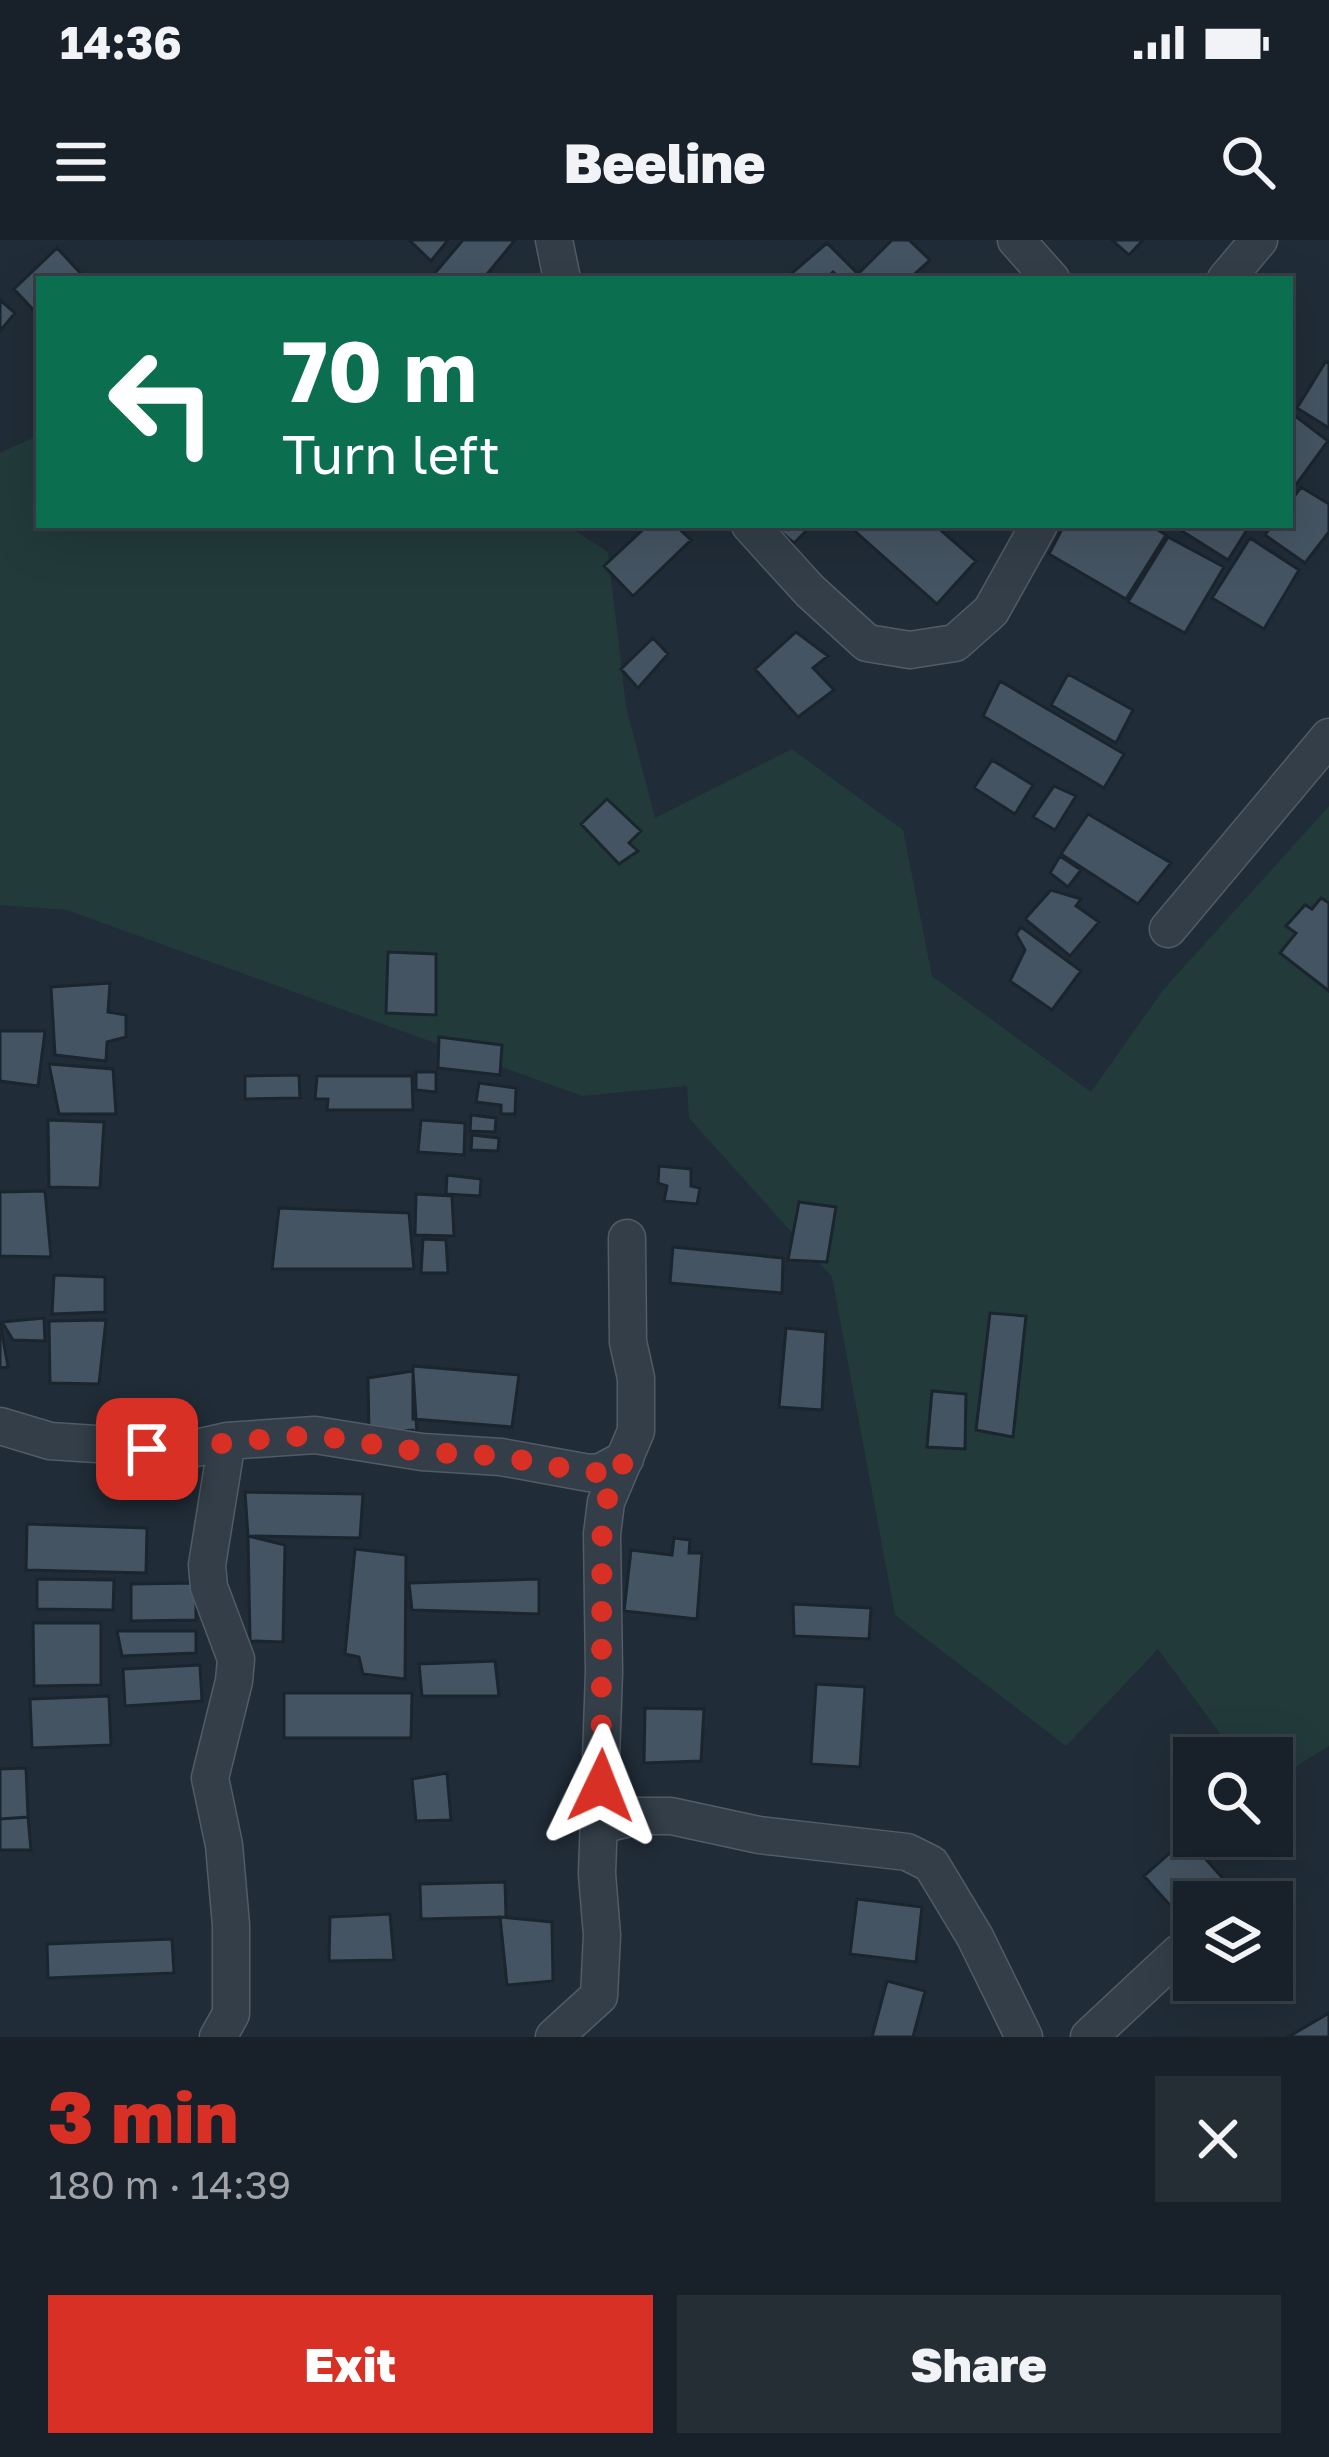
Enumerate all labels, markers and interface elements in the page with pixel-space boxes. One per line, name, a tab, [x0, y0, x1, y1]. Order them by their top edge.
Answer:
text: 14:36	[60, 15, 182, 69]
icon: menu	[48, 129, 114, 195]
icon: search	[1215, 129, 1281, 195]
text: Beeline	[564, 130, 765, 195]
text: 70 m	[282, 320, 477, 420]
icon: left	[84, 324, 240, 480]
text: Turn left	[282, 421, 500, 486]
pin	[96, 1398, 198, 1500]
icon: arrive	[114, 1416, 180, 1482]
position arrow	[538, 1723, 664, 1849]
map controls	[1173, 1737, 1293, 2001]
button: search	[1173, 1737, 1293, 1857]
button: layers	[1173, 1881, 1293, 2001]
text: 3 min	[48, 2072, 238, 2159]
button: close	[1155, 2076, 1281, 2202]
text: 180 m · 14:39	[48, 2161, 291, 2208]
button: Exit	[48, 2295, 653, 2433]
button: Share	[677, 2295, 1281, 2433]

